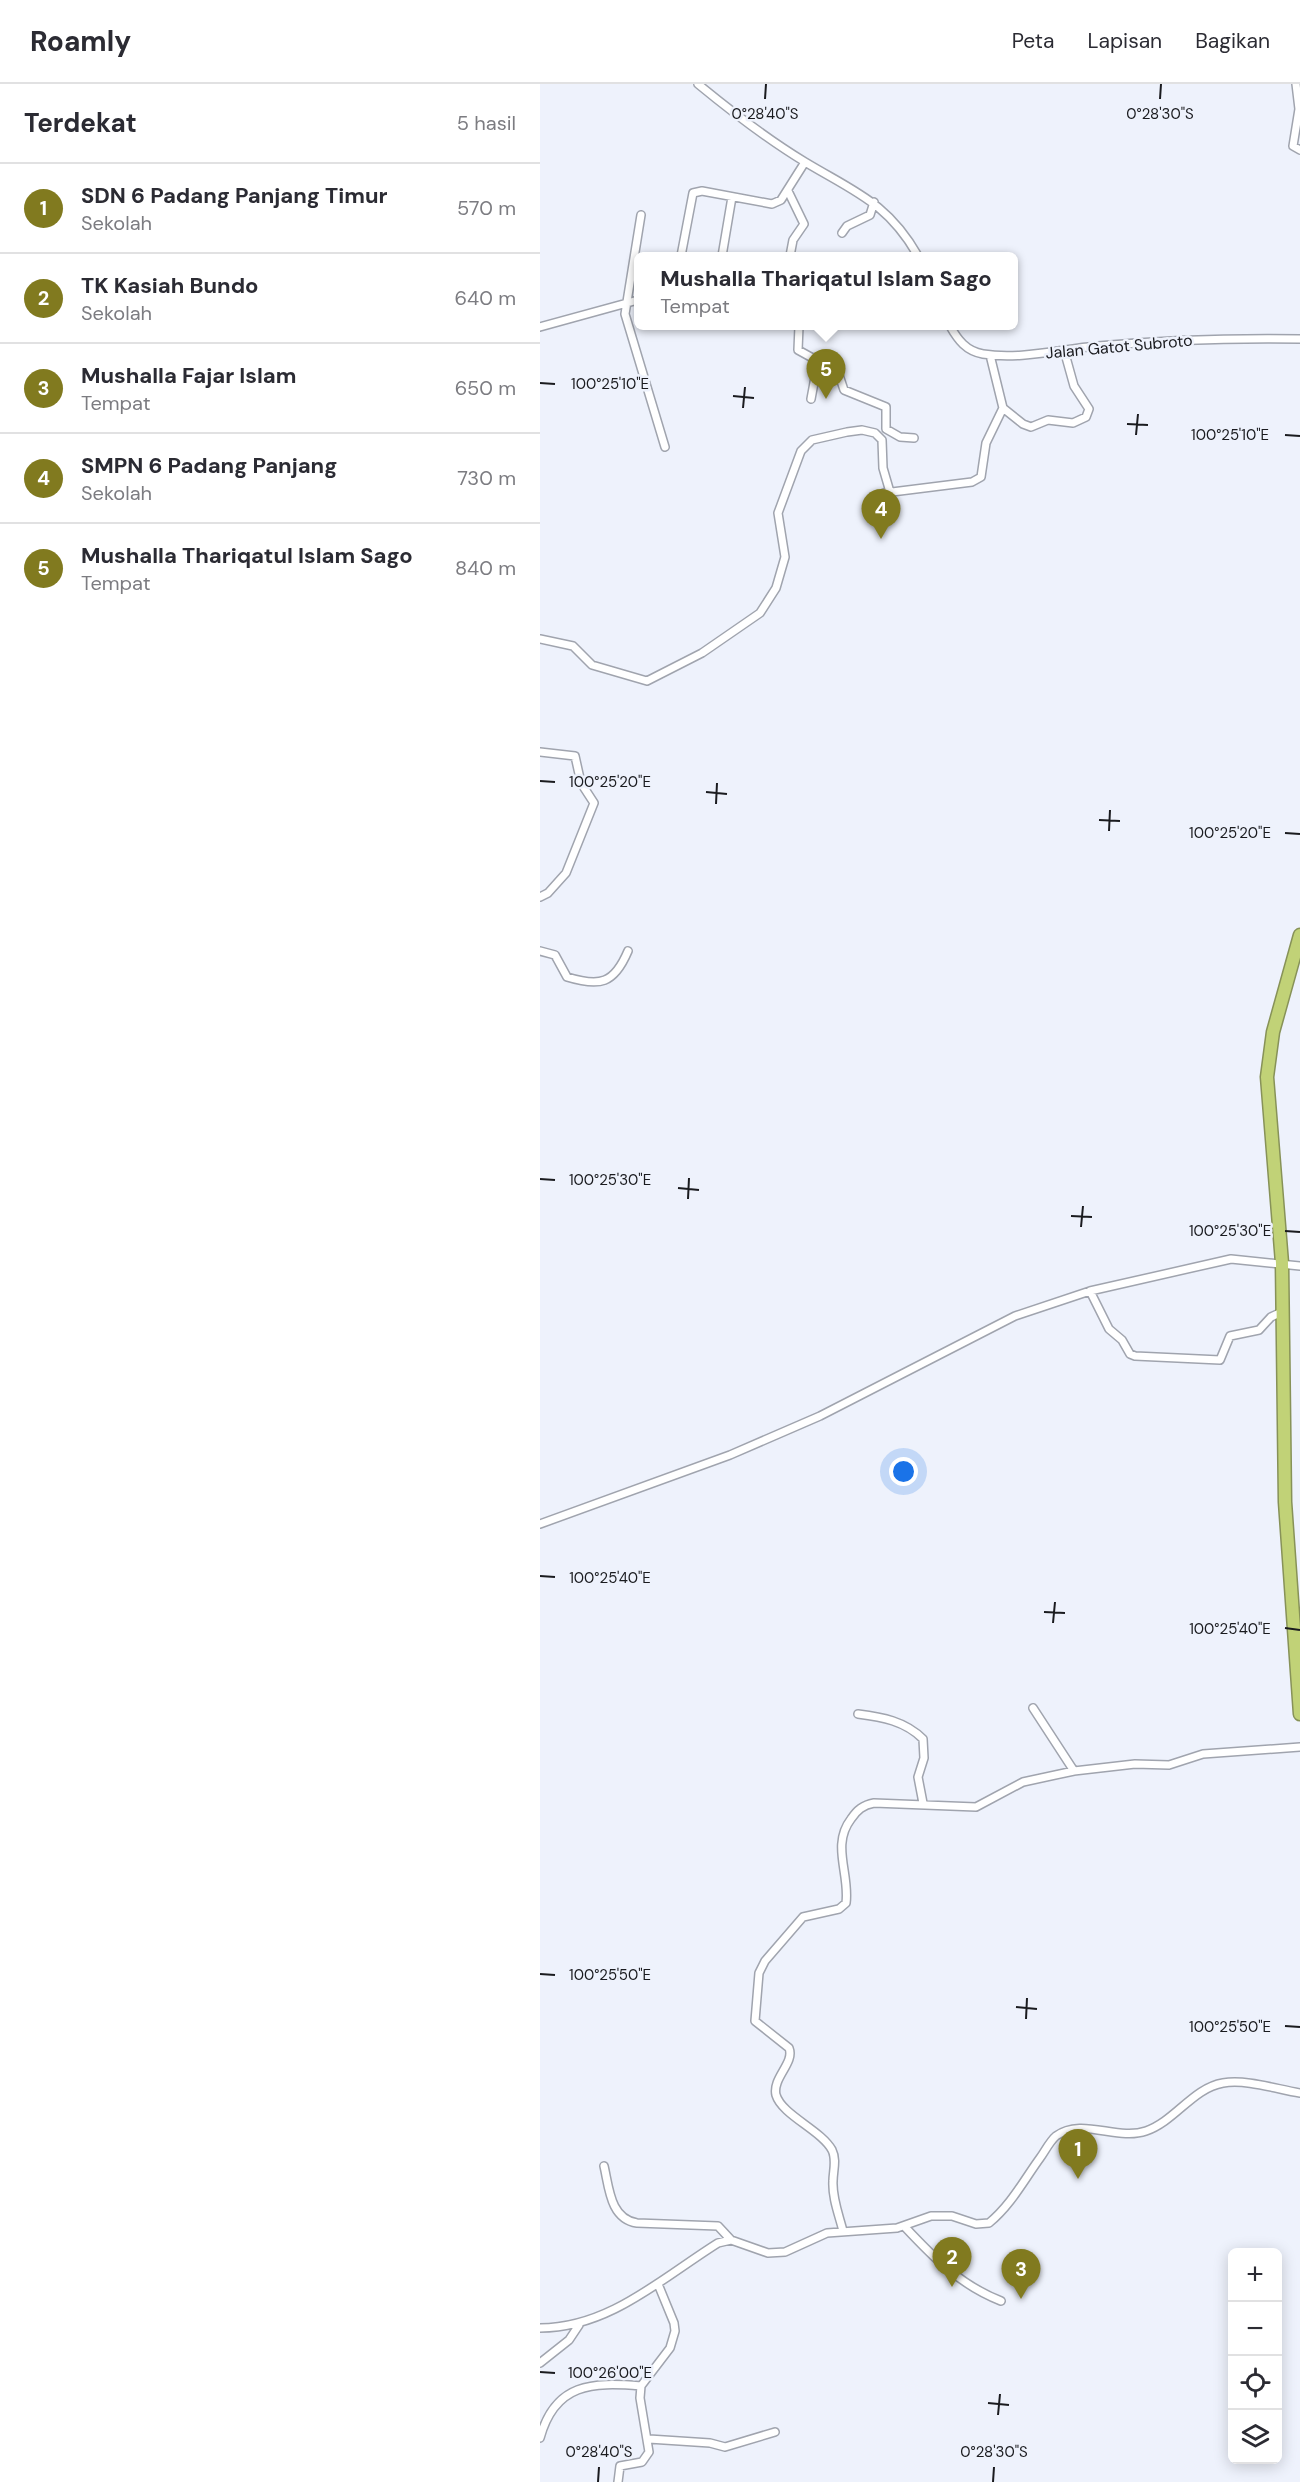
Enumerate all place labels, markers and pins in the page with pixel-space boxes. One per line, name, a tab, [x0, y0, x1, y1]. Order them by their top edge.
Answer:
pin: 5	[806, 350, 846, 399]
pin: 4	[862, 490, 900, 539]
pin: 1	[1058, 2130, 1098, 2179]
pin: 2	[932, 2238, 972, 2287]
pin: 3	[1002, 2250, 1040, 2299]

